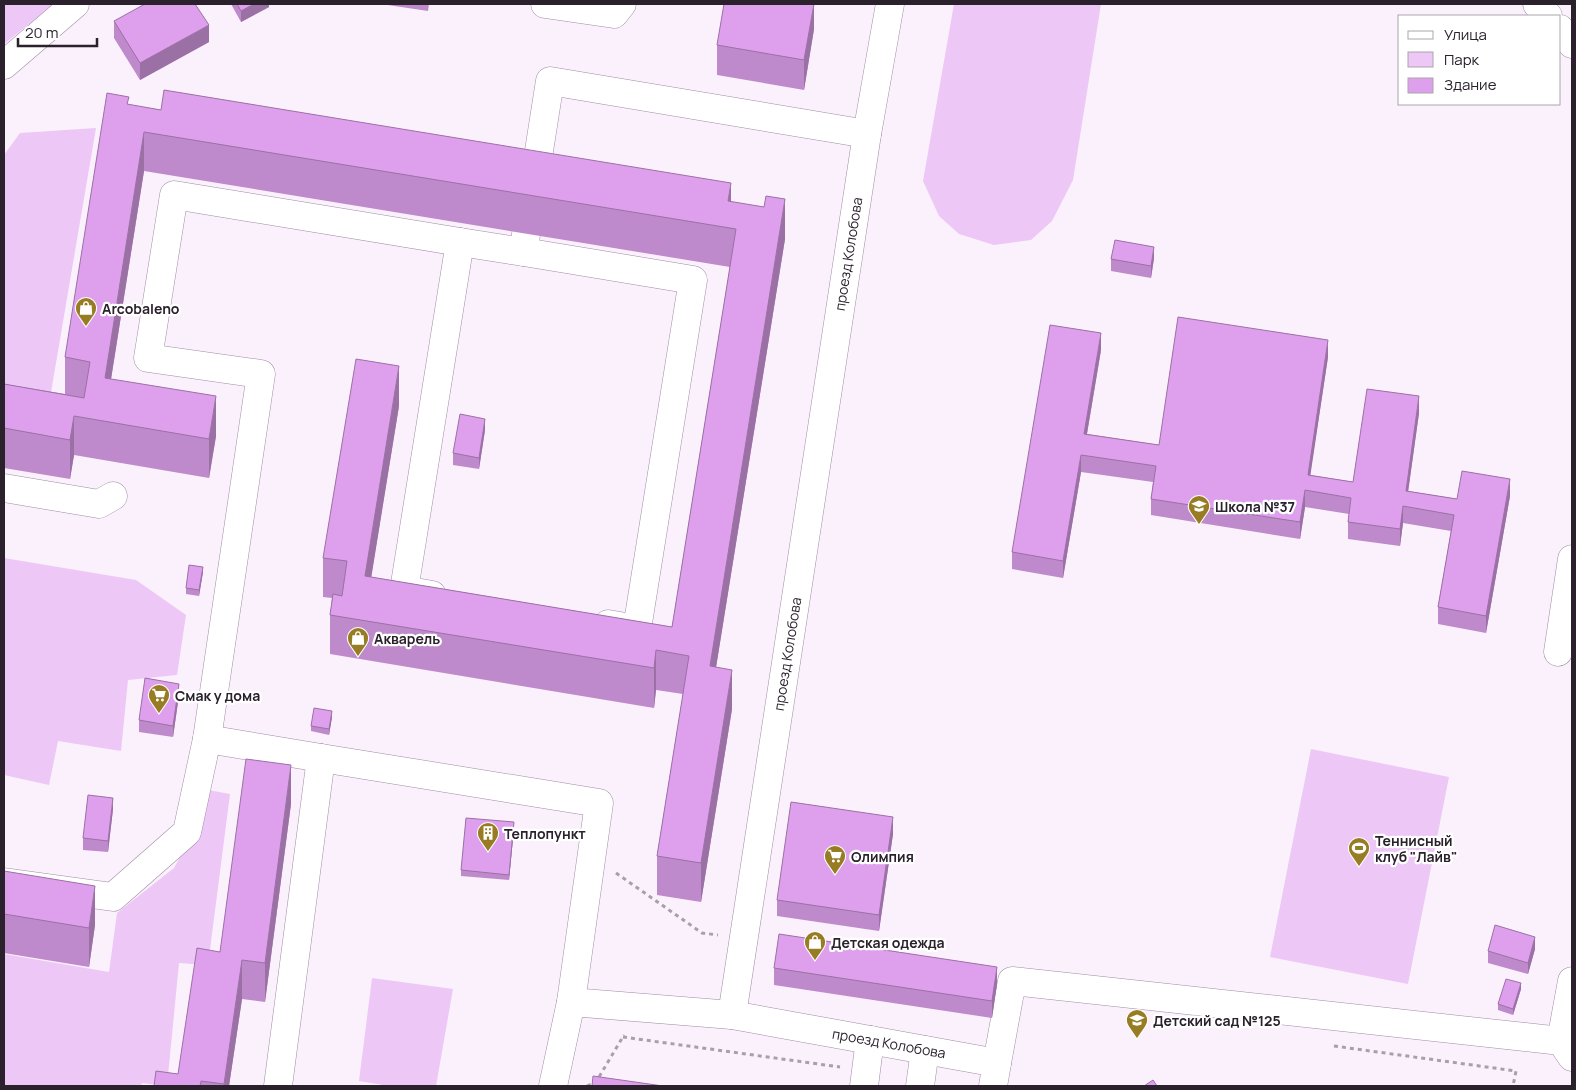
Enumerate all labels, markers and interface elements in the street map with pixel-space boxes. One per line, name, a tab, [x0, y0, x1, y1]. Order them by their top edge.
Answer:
scale bar	[18, 15, 96, 47]
legend	[1398, 15, 1561, 105]
text: 20 m	[25, 22, 58, 43]
text: Улица	[1444, 24, 1487, 45]
text: Парк	[1444, 49, 1480, 70]
text: Здание	[1444, 74, 1497, 95]
street label: проезд Колобова	[830, 196, 866, 312]
shop icon: Arcobaleno	[74, 296, 98, 327]
place label: Arcobaleno	[102, 299, 180, 318]
school or university icon: Школа №37	[1187, 494, 1211, 525]
place label: Школа №37	[1215, 497, 1295, 516]
street label: проезд Колобова	[769, 596, 805, 712]
shop icon: Акварель	[346, 626, 370, 657]
place label: Акварель	[374, 629, 440, 648]
supermarket icon: Смак у дома	[147, 683, 171, 714]
place label: Смак у дома	[175, 686, 260, 705]
building icon: Теплопункт	[476, 821, 500, 852]
place label: Теплопункт	[504, 824, 586, 843]
place label: Теннисный клуб "Лайв"	[1375, 831, 1457, 866]
sports icon: Теннисный клуб "Лайв"	[1347, 836, 1371, 867]
supermarket icon: Олимпия	[823, 844, 847, 875]
place label: Олимпия	[851, 847, 914, 866]
shop icon: Детская одежда	[803, 930, 827, 961]
place label: Детская одежда	[831, 933, 945, 952]
school or university icon: Детский сад №125	[1125, 1008, 1149, 1039]
place label: Детский сад №125	[1153, 1011, 1281, 1030]
street label: проезд Колобова	[831, 1024, 947, 1062]

